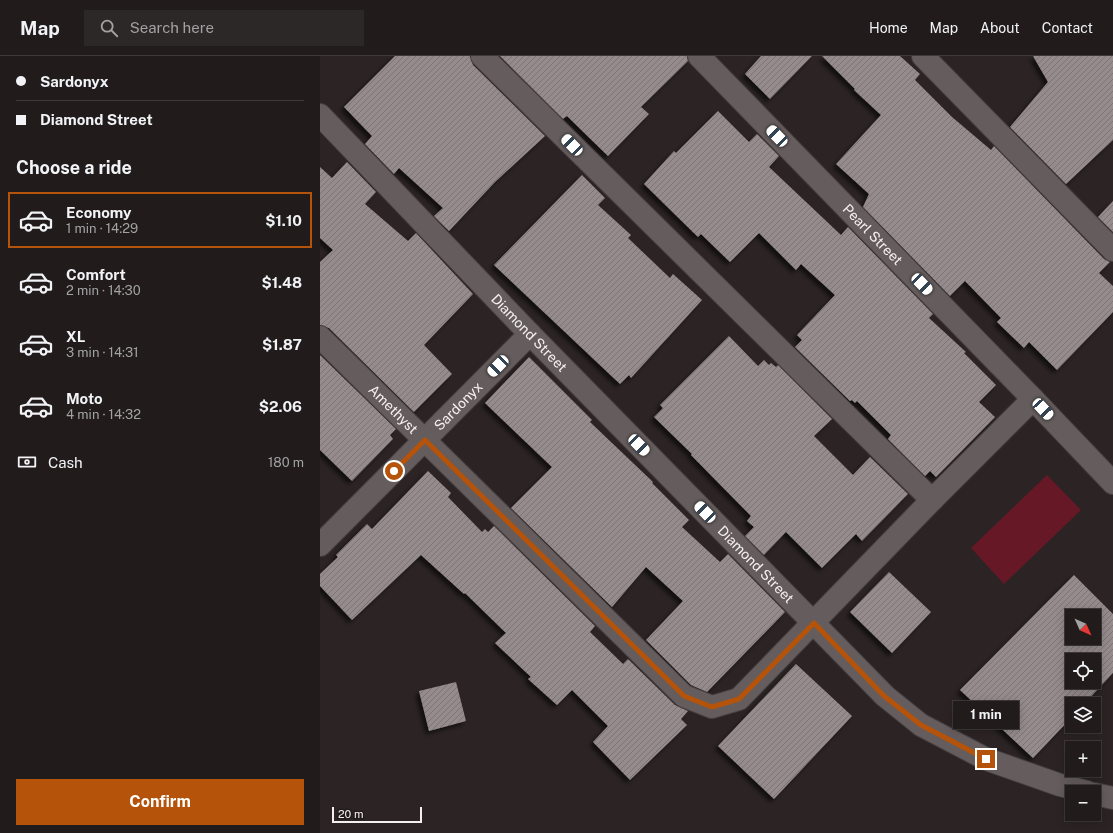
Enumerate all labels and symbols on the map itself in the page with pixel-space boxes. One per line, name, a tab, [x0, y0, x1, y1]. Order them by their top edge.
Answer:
car	[764, 123, 790, 149]
car	[559, 132, 585, 158]
street label: Pearl Street	[840, 201, 906, 268]
car	[909, 271, 935, 297]
street label: Diamond Street	[488, 291, 570, 375]
car	[485, 353, 511, 379]
street label: Sardonyx	[431, 378, 486, 434]
street label: Amethyst	[365, 382, 421, 437]
car	[1030, 396, 1056, 422]
car	[626, 432, 652, 458]
route start	[385, 462, 403, 480]
car	[692, 499, 718, 525]
street label: Diamond Street	[715, 522, 797, 606]
north arrow	[1065, 609, 1101, 645]
callout: 1 min	[953, 701, 1019, 729]
route end	[977, 750, 995, 768]
scale bar	[332, 805, 422, 824]

